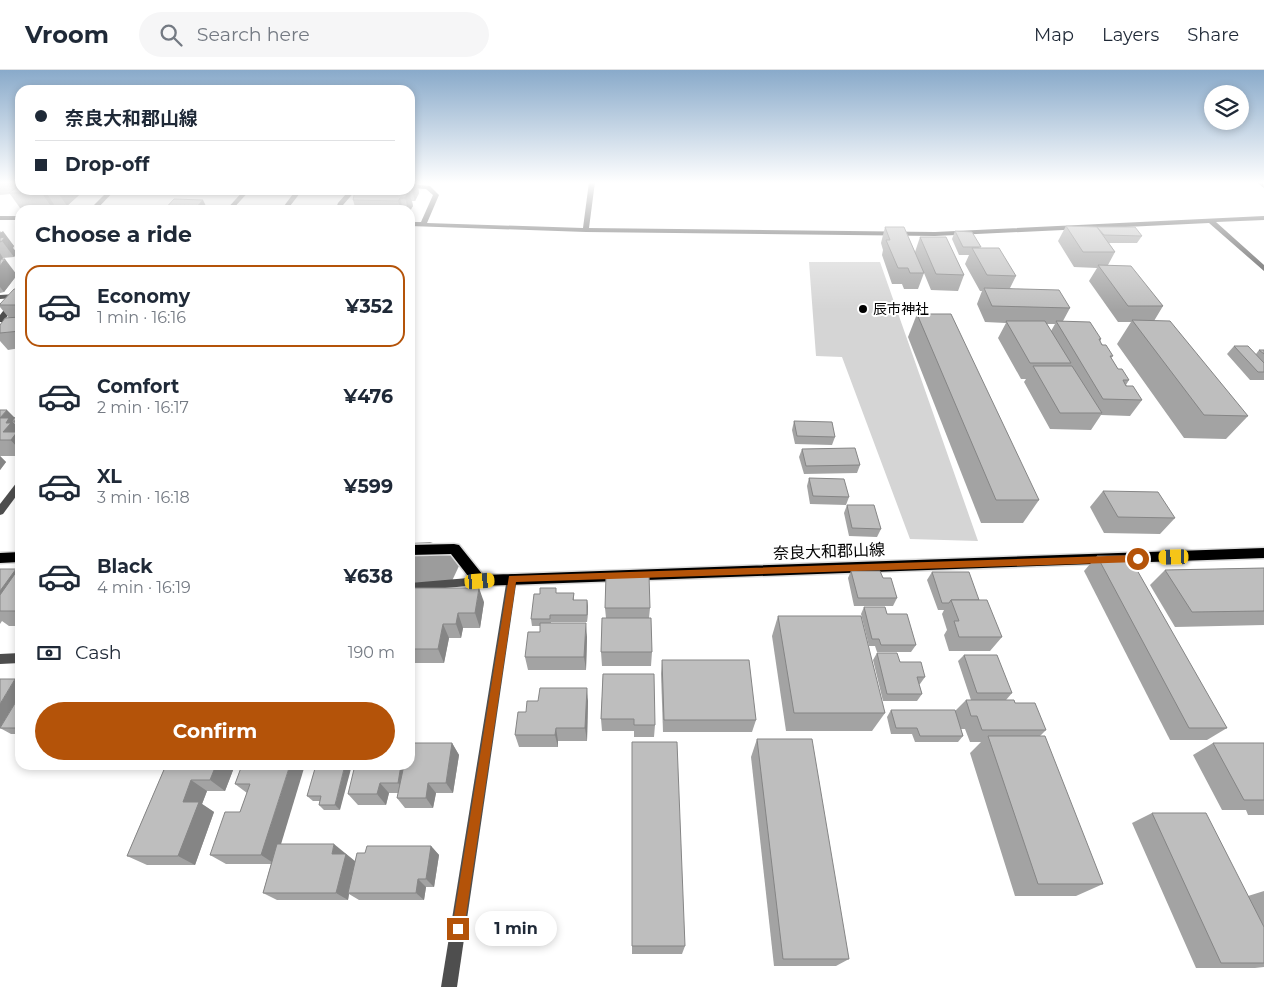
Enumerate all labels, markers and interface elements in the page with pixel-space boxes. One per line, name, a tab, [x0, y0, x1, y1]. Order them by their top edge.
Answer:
search box	[139, 12, 489, 57]
text: Vroom	[25, 20, 109, 49]
icon: search	[157, 21, 185, 49]
text: Search here	[197, 23, 310, 46]
text: Map	[1034, 24, 1074, 46]
text: Layers	[1102, 24, 1159, 46]
text: Share	[1187, 24, 1239, 46]
map controls	[1204, 85, 1249, 130]
button: layers	[1204, 85, 1249, 130]
text: 奈良大和郡山線	[65, 107, 198, 130]
text: Drop-off	[65, 153, 149, 176]
text: Choose a ride	[35, 221, 192, 248]
icon: car	[37, 284, 82, 329]
text: Economy	[97, 285, 190, 308]
text: ¥352	[345, 295, 393, 318]
place label: 辰市神社	[873, 300, 929, 318]
marker: 辰市神社	[857, 303, 869, 315]
text: 1 min · 16:16	[97, 308, 186, 327]
icon: car	[37, 374, 82, 419]
text: Comfort	[97, 375, 179, 398]
text: ¥476	[343, 385, 393, 408]
text: 2 min · 16:17	[97, 398, 189, 417]
icon: car	[37, 464, 82, 509]
text: XL	[97, 465, 122, 488]
text: ¥599	[344, 475, 393, 498]
text: 3 min · 16:18	[97, 488, 190, 507]
street label: 奈良大和郡山線	[773, 540, 885, 563]
route start	[1127, 548, 1149, 570]
car	[1158, 549, 1189, 565]
icon: car	[37, 554, 82, 599]
text: Black	[97, 555, 153, 578]
text: ¥638	[343, 565, 393, 588]
car	[464, 572, 495, 590]
text: 4 min · 16:19	[97, 578, 191, 597]
icon: cash	[35, 639, 63, 667]
text: Cash	[75, 641, 122, 664]
text: 190 m	[348, 643, 395, 662]
button: Confirm	[35, 702, 395, 760]
callout: 1 min	[476, 912, 558, 946]
route end	[447, 918, 469, 940]
text: 1 min	[494, 919, 538, 938]

